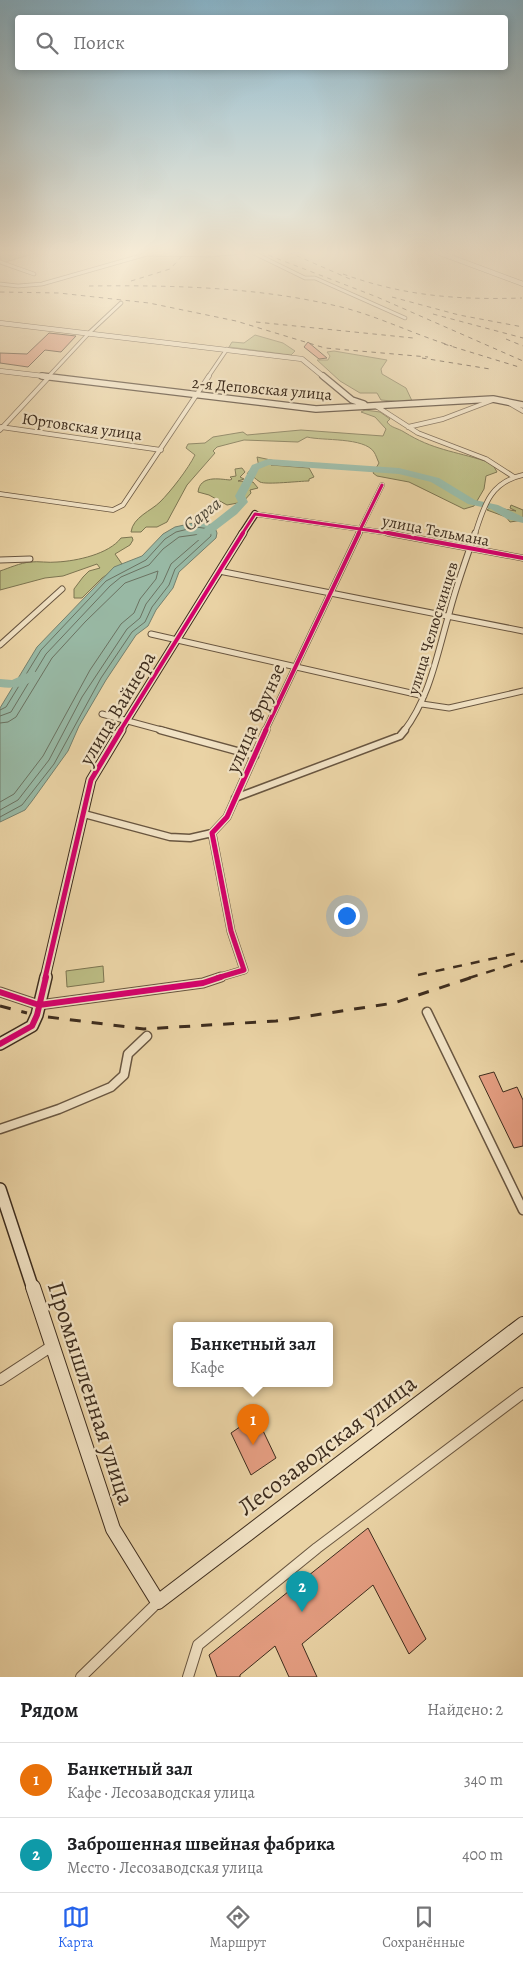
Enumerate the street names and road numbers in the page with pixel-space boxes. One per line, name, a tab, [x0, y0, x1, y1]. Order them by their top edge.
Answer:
street label: 2-я Деповская улица	[191, 372, 334, 406]
street label: Юртовская улица	[20, 408, 144, 446]
street label: улица Тельмана	[379, 510, 492, 552]
street label: улица Челюскинцев	[402, 559, 464, 698]
street label: улица Вайнера	[72, 646, 162, 771]
street label: улица Фрунзе	[219, 659, 292, 778]
street label: Промышленная улица	[40, 1277, 142, 1509]
street label: Лесозаводская улица	[231, 1367, 423, 1523]

